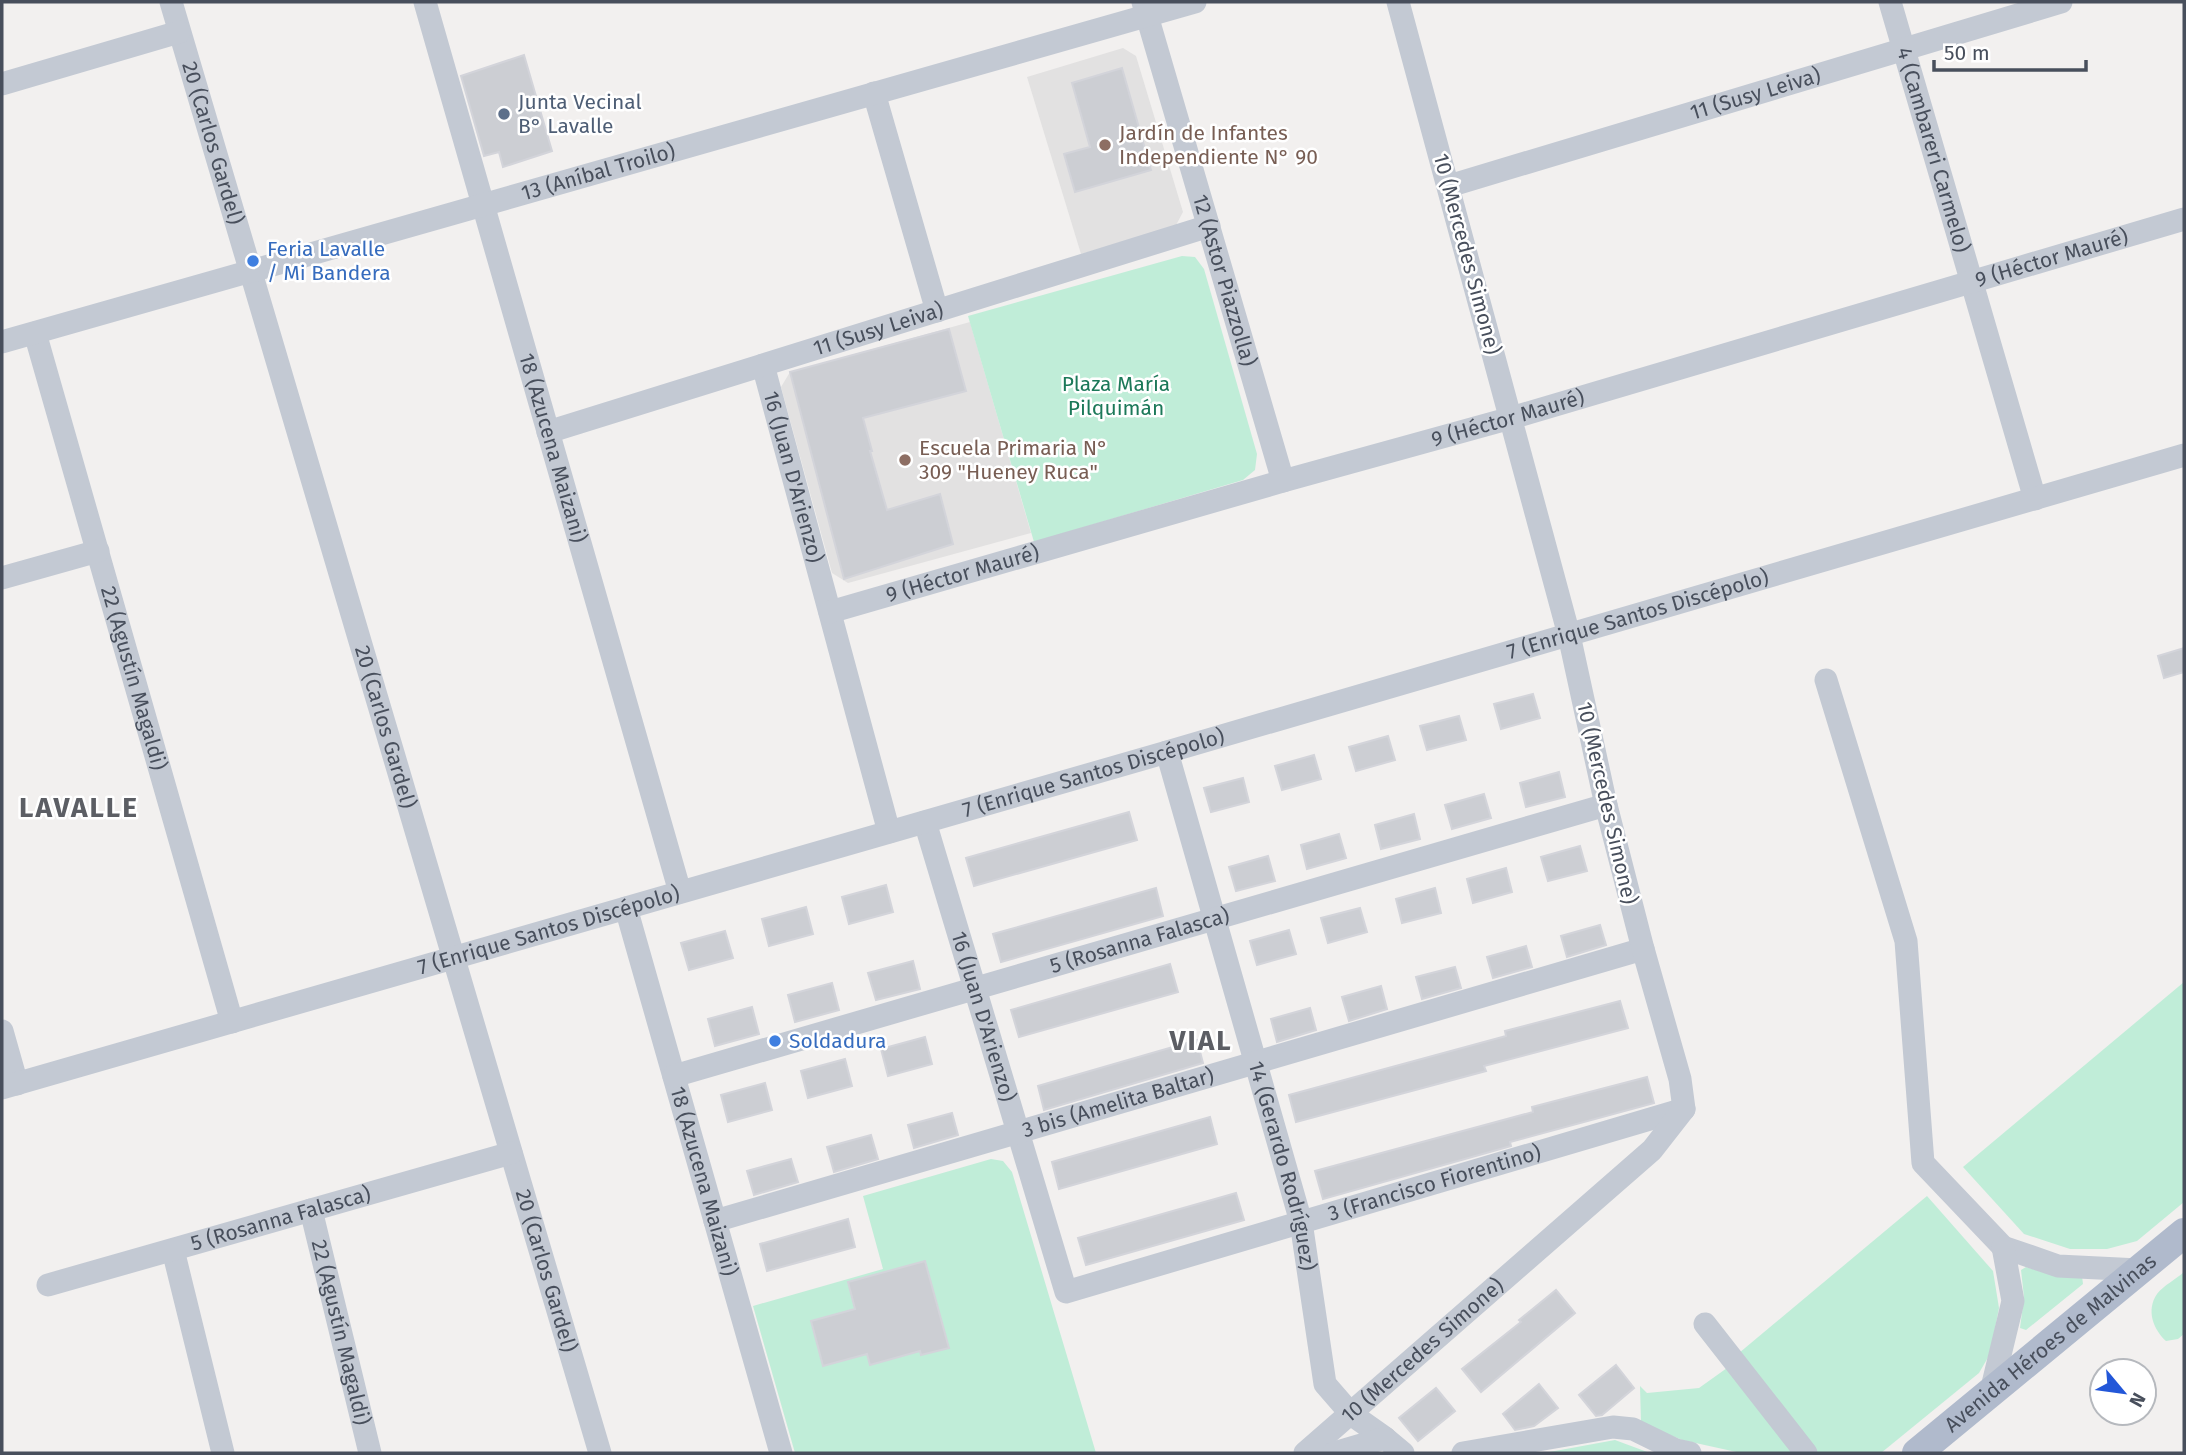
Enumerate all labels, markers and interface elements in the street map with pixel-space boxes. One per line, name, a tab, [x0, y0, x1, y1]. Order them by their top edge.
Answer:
scale bar	[1934, 28, 2086, 72]
text: 50 m	[1944, 40, 1990, 66]
street label: 4 (Cambareri Carmelo)	[1891, 44, 1975, 255]
street label: 20 (Carlos Gardel)	[176, 58, 249, 227]
street label: 11 (Susy Leiva)	[1687, 62, 1824, 126]
place label: Junta Vecinal B° Lavalle	[518, 89, 642, 139]
marker: Junta Vecinal B° Lavalle	[496, 106, 512, 122]
place label: Jardín de Infantes Independiente N° 90	[1119, 120, 1318, 170]
marker: Jardín de Infantes Independiente N° 90	[1097, 137, 1113, 153]
street label: 13 (Aníbal Troilo)	[518, 138, 678, 206]
street label: 10 (Mercedes Simone)	[1428, 151, 1506, 357]
street label: 12 (Astor Piazzolla)	[1187, 192, 1262, 369]
street label: 9 (Héctor Mauré)	[1972, 223, 2131, 293]
place label: Feria Lavalle / Mi Bandera	[267, 236, 391, 286]
marker: Feria Lavalle / Mi Bandera	[245, 253, 261, 269]
street label: 11 (Susy Leiva)	[810, 297, 947, 362]
street label: 18 (Azucena Maizani)	[513, 350, 592, 546]
park label: Plaza María Pilquimán	[1062, 371, 1170, 421]
street label: 9 (Héctor Mauré)	[1428, 384, 1588, 452]
street label: 16 (Juan D'Arienzo)	[758, 388, 829, 566]
place label: Escuela Primaria N° 309 "Hueney Ruca"	[919, 435, 1108, 485]
marker: Escuela Primaria N° 309 "Hueney Ruca"	[897, 452, 913, 468]
street label: 9 (Héctor Mauré)	[883, 539, 1042, 608]
street label: 7 (Enrique Santos Discépolo)	[1504, 564, 1772, 665]
street label: 22 (Agustín Magaldi)	[95, 583, 172, 773]
street label: 20 (Carlos Gardel)	[349, 642, 422, 811]
street label: 10 (Mercedes Simone)	[1571, 699, 1643, 907]
street label: 7 (Enrique Santos Discépolo)	[960, 723, 1227, 823]
district label: LAVALLE	[19, 791, 139, 824]
street label: 7 (Enrique Santos Discépolo)	[415, 880, 683, 980]
street label: 5 (Rosanna Falasca)	[1047, 902, 1233, 979]
street label: 16 (Juan D'Arienzo)	[946, 928, 1021, 1105]
district label: VIAL	[1168, 1024, 1233, 1057]
place label: Soldadura	[789, 1028, 886, 1054]
marker: Soldadura	[767, 1033, 783, 1049]
street label: 14 (Gerardo Rodríguez)	[1243, 1058, 1321, 1272]
street label: 3 bis (Amelita Baltar)	[1019, 1062, 1217, 1143]
street label: 18 (Azucena Maizani)	[664, 1083, 743, 1279]
street label: 3 (Francisco Fiorentino)	[1325, 1139, 1544, 1227]
street label: 5 (Rosanna Falasca)	[188, 1181, 374, 1257]
street label: 20 (Carlos Gardel)	[510, 1186, 582, 1355]
street label: 22 (Agustín Magaldi)	[306, 1237, 376, 1428]
street label: Avenida Héroes de Malvinas	[1939, 1248, 2162, 1438]
street label: 10 (Mercedes Simone)	[1336, 1272, 1509, 1428]
north arrow	[2088, 1357, 2158, 1427]
text: N	[2124, 1389, 2151, 1411]

